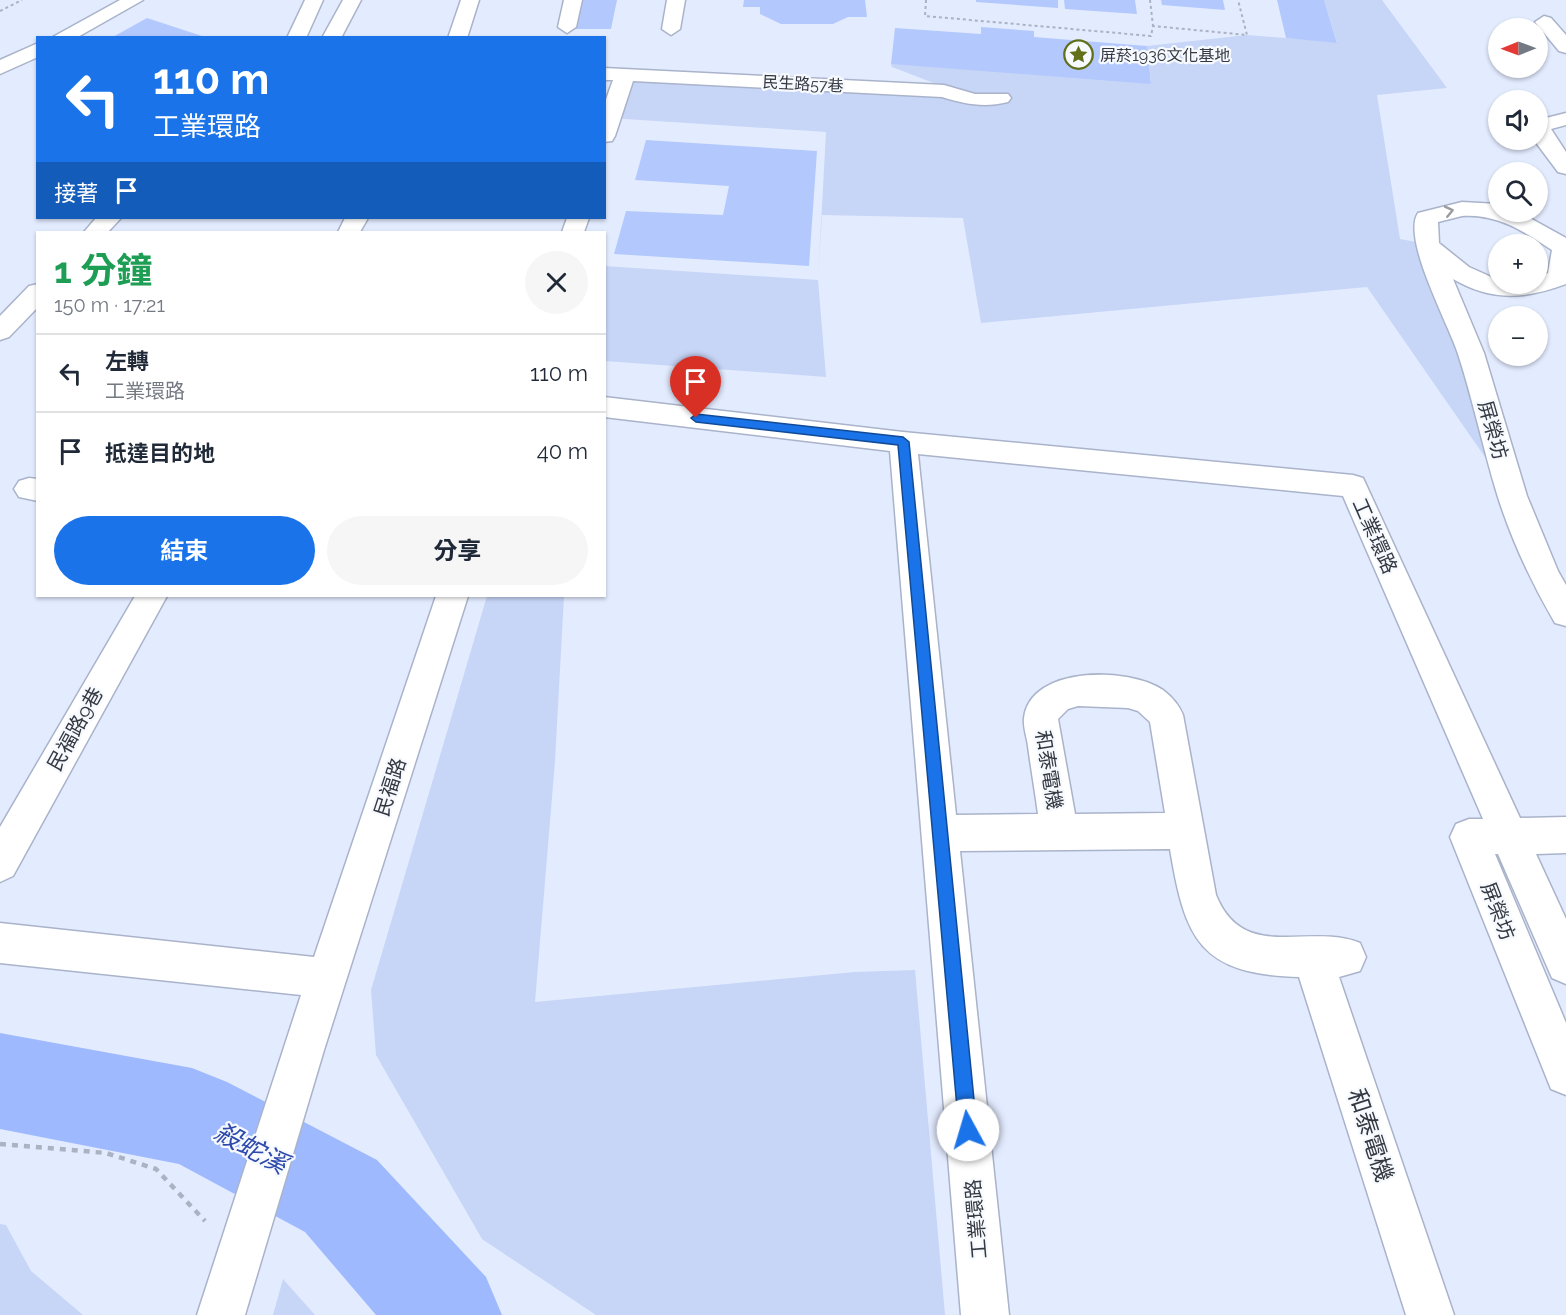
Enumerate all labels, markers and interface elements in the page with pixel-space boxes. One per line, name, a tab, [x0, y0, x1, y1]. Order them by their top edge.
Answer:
north arrow	[1488, 18, 1548, 78]
map controls	[1488, 18, 1548, 366]
place icon: 屏菸1936文化基地	[1063, 39, 1095, 71]
place label: 屏菸1936文化基地	[1100, 46, 1230, 65]
text: 110 m	[153, 55, 269, 104]
icon: left	[54, 60, 132, 138]
street label: 民生路57巷	[762, 72, 844, 96]
button: sound	[1488, 90, 1548, 150]
text: 工業環路	[153, 111, 261, 142]
button: search	[1488, 162, 1548, 222]
icon: arrive	[110, 174, 143, 207]
text: 接著	[54, 180, 98, 206]
one-way arrow	[1444, 205, 1454, 218]
button: +	[1488, 234, 1548, 294]
text: 1 分鐘	[54, 249, 152, 291]
button: close	[525, 251, 588, 314]
text: 150 m · 17:21	[54, 293, 165, 317]
button: −	[1488, 306, 1548, 366]
text: 左轉	[105, 348, 149, 374]
pin	[670, 356, 721, 418]
icon: left	[54, 357, 87, 390]
text: 110 m	[530, 360, 588, 386]
icon: arrive	[679, 365, 712, 398]
text: 工業環路	[105, 379, 185, 403]
street label: 屏榮坊	[1473, 398, 1513, 462]
icon: arrive	[54, 435, 87, 468]
text: 40 m	[537, 438, 588, 464]
text: 抵達目的地	[105, 440, 215, 466]
street label: 工業環路	[1348, 495, 1402, 577]
button: 結束	[54, 516, 315, 585]
button: 分享	[327, 516, 588, 585]
street label: 民福路9巷	[42, 683, 108, 775]
street label: 和泰電機	[1031, 729, 1067, 811]
street label: 民福路	[369, 755, 411, 819]
street label: 屏榮坊	[1476, 879, 1520, 943]
street label: 和泰電機	[1342, 1085, 1400, 1185]
position arrow	[936, 1098, 1000, 1162]
water label: 殺蛇溪	[210, 1116, 296, 1181]
street label: 工業環路	[961, 1178, 991, 1260]

